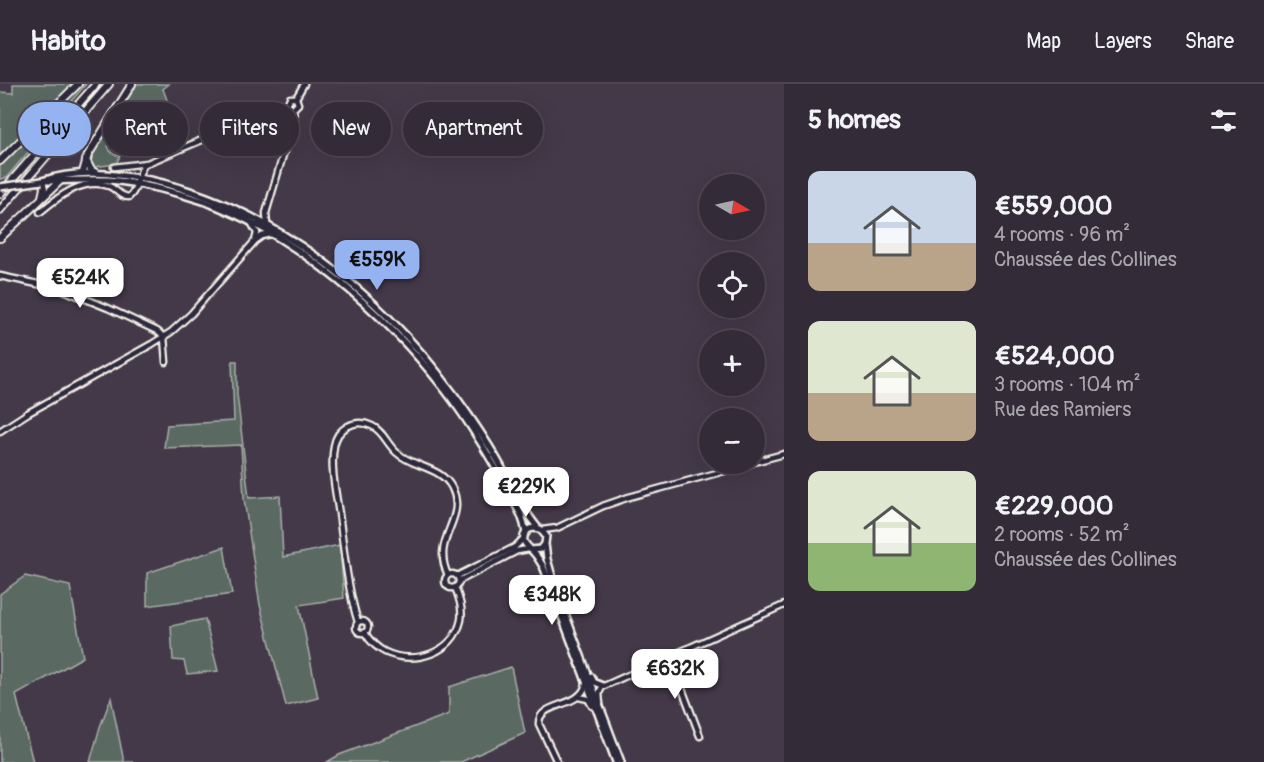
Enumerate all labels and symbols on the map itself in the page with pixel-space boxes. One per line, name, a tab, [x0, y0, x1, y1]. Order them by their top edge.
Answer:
north arrow	[699, 174, 765, 240]
pin: €559K	[335, 240, 419, 291]
pin: €524K	[38, 258, 122, 309]
pin: €229K	[484, 467, 568, 518]
pin: €348K	[510, 575, 594, 626]
pin: €632K	[633, 649, 717, 700]

